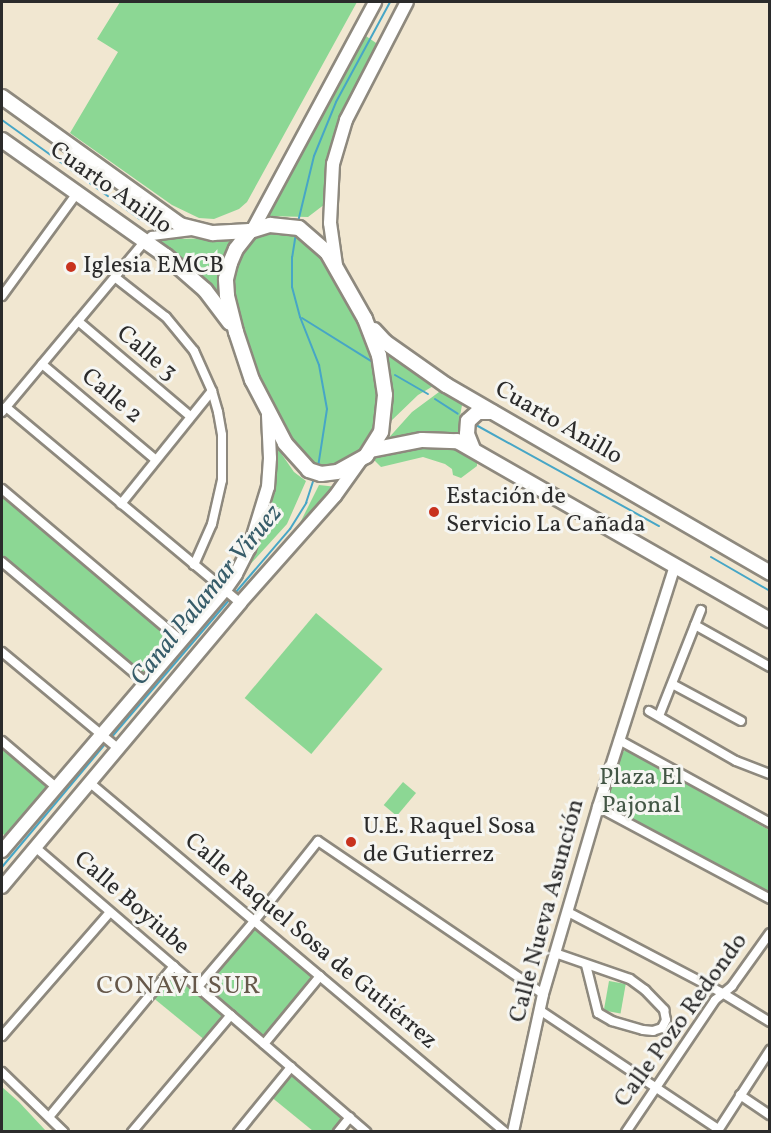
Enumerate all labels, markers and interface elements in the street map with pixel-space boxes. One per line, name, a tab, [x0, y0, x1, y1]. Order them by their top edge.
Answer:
street label: Cuarto Anillo	[43, 136, 177, 242]
place label: Iglesia EMCB	[83, 253, 224, 281]
marker: Iglesia EMCB	[64, 260, 78, 274]
street label: Calle 3	[110, 320, 182, 388]
street label: Calle 2	[75, 363, 147, 431]
street label: Cuarto Anillo	[489, 376, 627, 472]
place label: Estación de Servicio La Cañada	[446, 484, 646, 540]
water label: Canal Palamar Viruez	[124, 499, 290, 693]
marker: Estación de Servicio La Cañada	[427, 505, 441, 519]
park label: Plaza El Pajonal	[599, 765, 683, 821]
street label: Calle Nueva Asunción	[504, 796, 592, 1026]
place label: U.E. Raquel Sosa de Gutierrez	[363, 814, 536, 870]
street label: Calle Raquel Sosa de Gutiérrez	[178, 828, 442, 1056]
marker: U.E. Raquel Sosa de Gutierrez	[344, 835, 358, 849]
street label: Calle Boyiube	[67, 846, 195, 962]
street label: Calle Pozo Redondo	[609, 928, 755, 1114]
district label: CONAVI SUR	[96, 971, 262, 1003]

